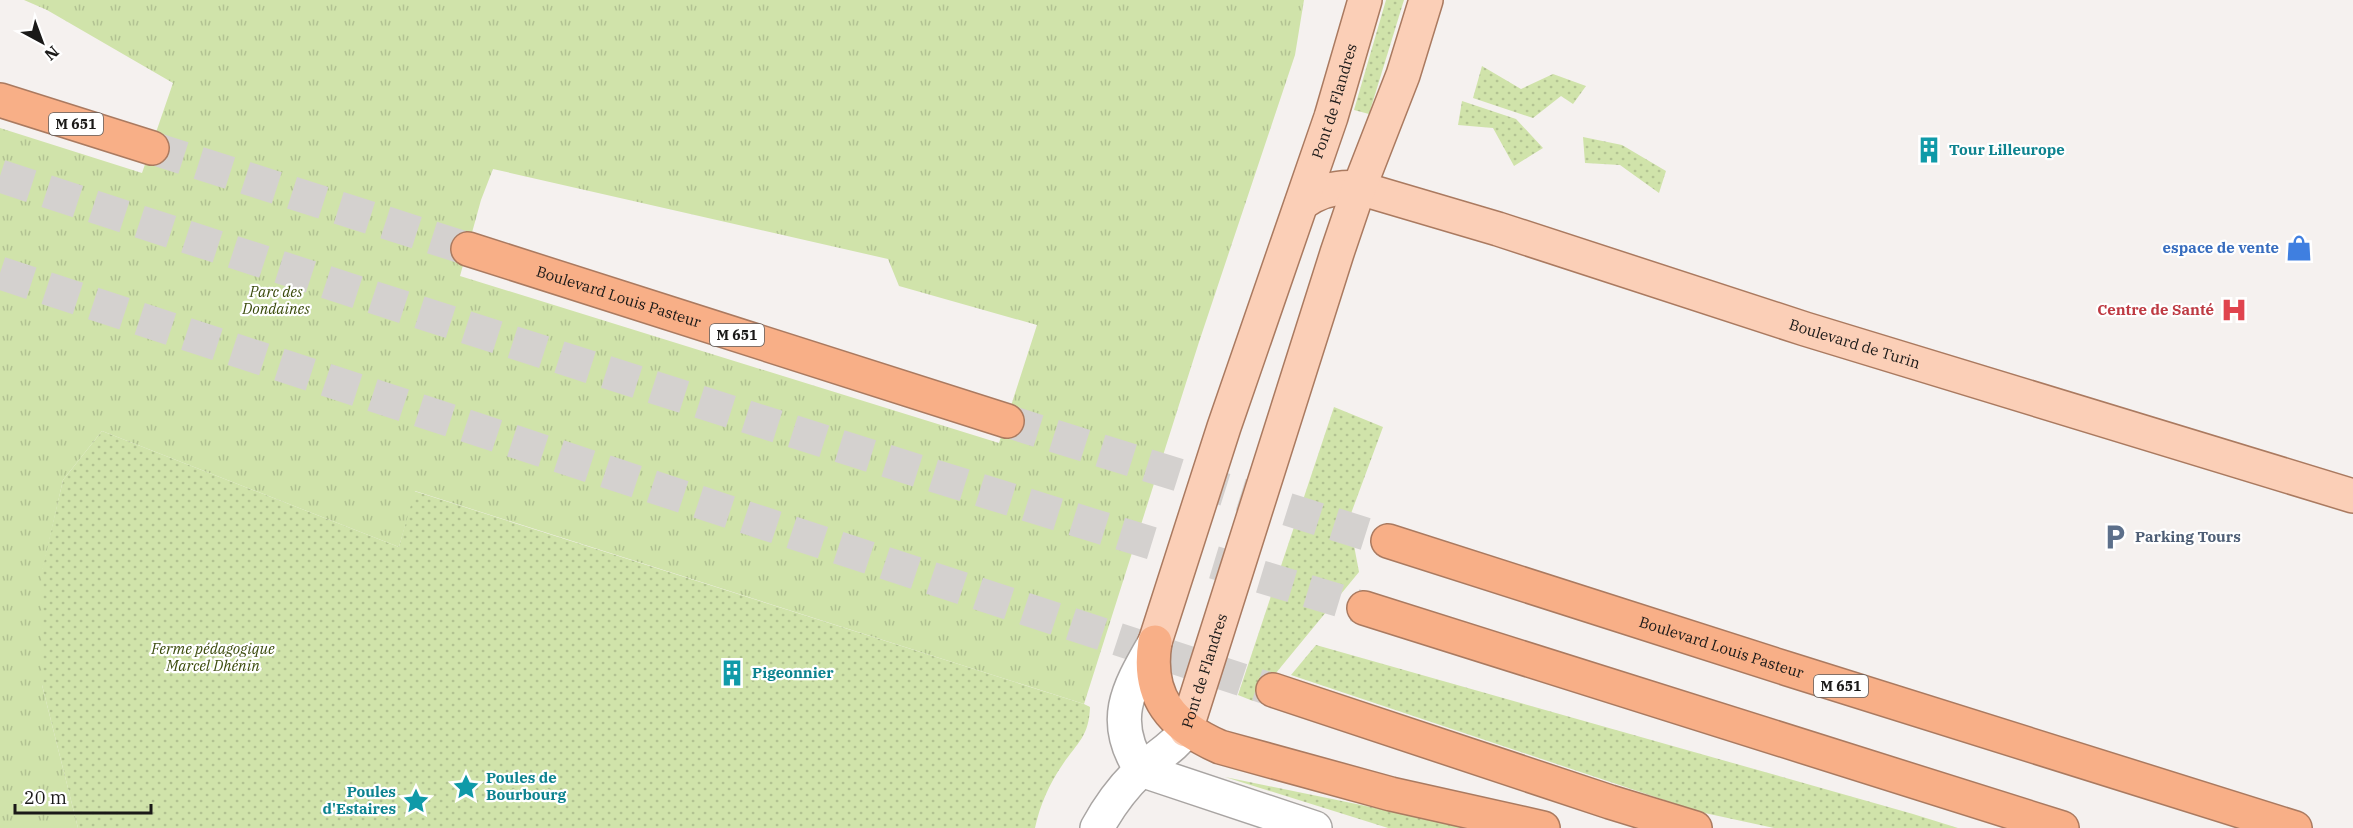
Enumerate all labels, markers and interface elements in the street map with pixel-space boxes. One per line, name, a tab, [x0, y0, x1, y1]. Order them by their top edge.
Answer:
north arrow	[12, 12, 72, 72]
street label: Pont de Flandres	[1307, 41, 1361, 161]
text: N	[41, 42, 63, 65]
road number: M 651	[49, 113, 103, 135]
building icon: Tour Lilleurope	[1914, 135, 1944, 165]
place label: Tour Lilleurope	[1949, 140, 2065, 159]
shop icon: espace de vente	[2284, 233, 2314, 263]
place label: espace de vente	[2163, 238, 2279, 257]
street label: Boulevard Louis Pasteur	[534, 261, 704, 332]
park label: Parc des Dondaines	[241, 282, 310, 318]
hospital icon: Centre de Santé	[2219, 295, 2249, 325]
place label: Centre de Santé	[2097, 300, 2214, 319]
street label: Boulevard de Turin	[1787, 314, 1923, 373]
road number: M 651	[710, 324, 764, 346]
parking icon: Parking Tours	[2100, 522, 2130, 552]
place label: Parking Tours	[2135, 527, 2241, 546]
street label: Pont de Flandres	[1177, 611, 1231, 731]
street label: Boulevard Louis Pasteur	[1637, 612, 1807, 682]
park label: Ferme pédagogique Marcel Dhénin	[150, 639, 275, 675]
building icon: Pigeonnier	[717, 658, 747, 688]
place label: Pigeonnier	[752, 663, 834, 682]
road number: M 651	[1814, 675, 1868, 697]
place label: Poules de Bourbourg	[486, 768, 567, 804]
place icon: Poules de Bourbourg	[451, 772, 481, 802]
scale bar	[15, 777, 152, 815]
place label: Poules d'Estaires	[322, 782, 396, 818]
text: 20 m	[24, 786, 67, 809]
place icon: Poules d'Estaires	[401, 786, 431, 816]

